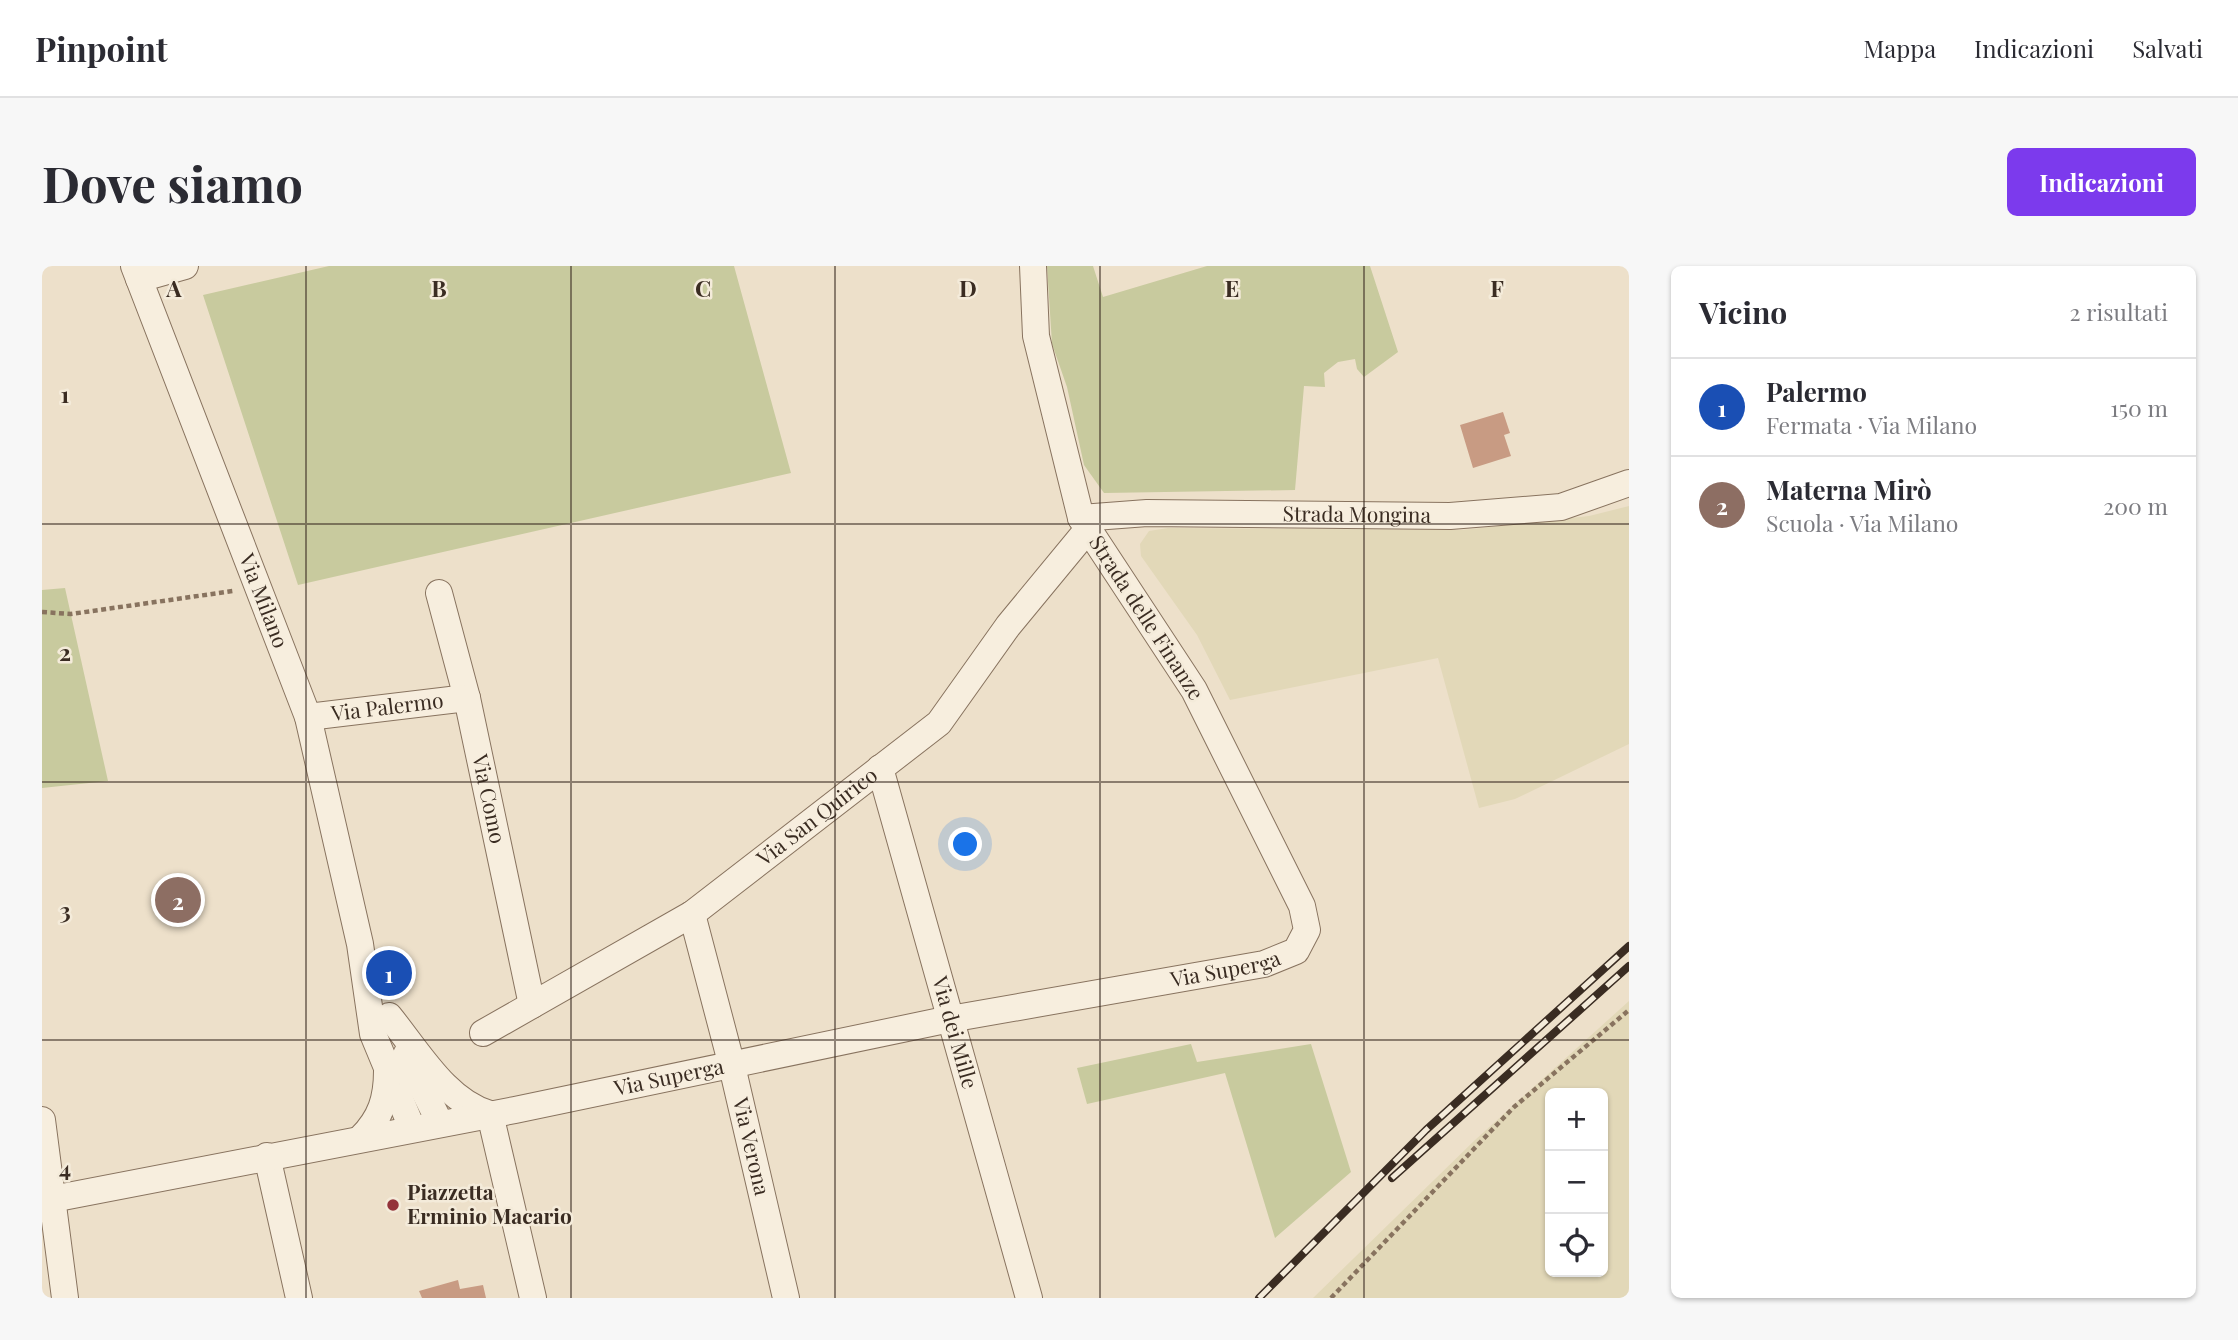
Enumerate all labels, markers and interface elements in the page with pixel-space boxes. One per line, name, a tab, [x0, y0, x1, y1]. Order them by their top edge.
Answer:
text: Pinpoint	[35, 26, 168, 70]
text: Mappa	[1864, 32, 1936, 64]
text: Indicazioni	[1974, 32, 2094, 64]
text: Salvati	[2132, 32, 2203, 64]
button: Indicazioni	[2007, 148, 2196, 216]
text: Dove siamo	[42, 150, 303, 215]
text: A	[165, 272, 182, 303]
text: B	[431, 272, 447, 303]
text: C	[695, 272, 711, 303]
text: D	[959, 272, 977, 303]
text: E	[1225, 272, 1239, 303]
text: F	[1490, 272, 1504, 303]
text: Vicino	[1699, 292, 1787, 332]
text: 2 risultati	[2070, 296, 2168, 327]
text: Palermo	[1766, 374, 1867, 409]
text: 1	[61, 378, 70, 409]
text: 1	[1718, 392, 1726, 423]
text: 150 m	[2110, 392, 2168, 423]
text: Fermata · Via Milano	[1766, 409, 1977, 440]
text: Materna Mirò	[1766, 472, 1932, 507]
text: 2	[1716, 490, 1728, 521]
text: 200 m	[2103, 490, 2168, 521]
street label: Strada Mongina	[1283, 498, 1432, 528]
text: Scuola · Via Milano	[1766, 507, 1958, 538]
street label: Strada delle Finanze	[1084, 529, 1211, 705]
street label: Via Milano	[234, 548, 296, 652]
text: 2	[59, 636, 71, 667]
street label: Via Palermo	[329, 685, 445, 726]
street label: Via Como	[467, 751, 513, 846]
street label: Via San Quirico	[749, 760, 882, 872]
your location	[948, 827, 982, 861]
pin: 2	[155, 874, 201, 926]
text: 3	[59, 894, 71, 925]
street label: Via Superga	[1167, 943, 1285, 992]
pin: 1	[366, 947, 412, 999]
street label: Via dei Mille	[927, 972, 985, 1092]
street label: Via Superga	[610, 1051, 726, 1101]
map controls	[1545, 1088, 1608, 1277]
button: +	[1545, 1088, 1608, 1151]
street label: Via Verona	[728, 1094, 778, 1198]
button: −	[1545, 1151, 1608, 1214]
text: 4	[59, 1152, 71, 1183]
place label: Piazzetta Erminio Macario	[407, 1177, 572, 1229]
marker: Piazzetta Erminio Macario	[385, 1197, 401, 1213]
button: locate	[1545, 1214, 1608, 1277]

